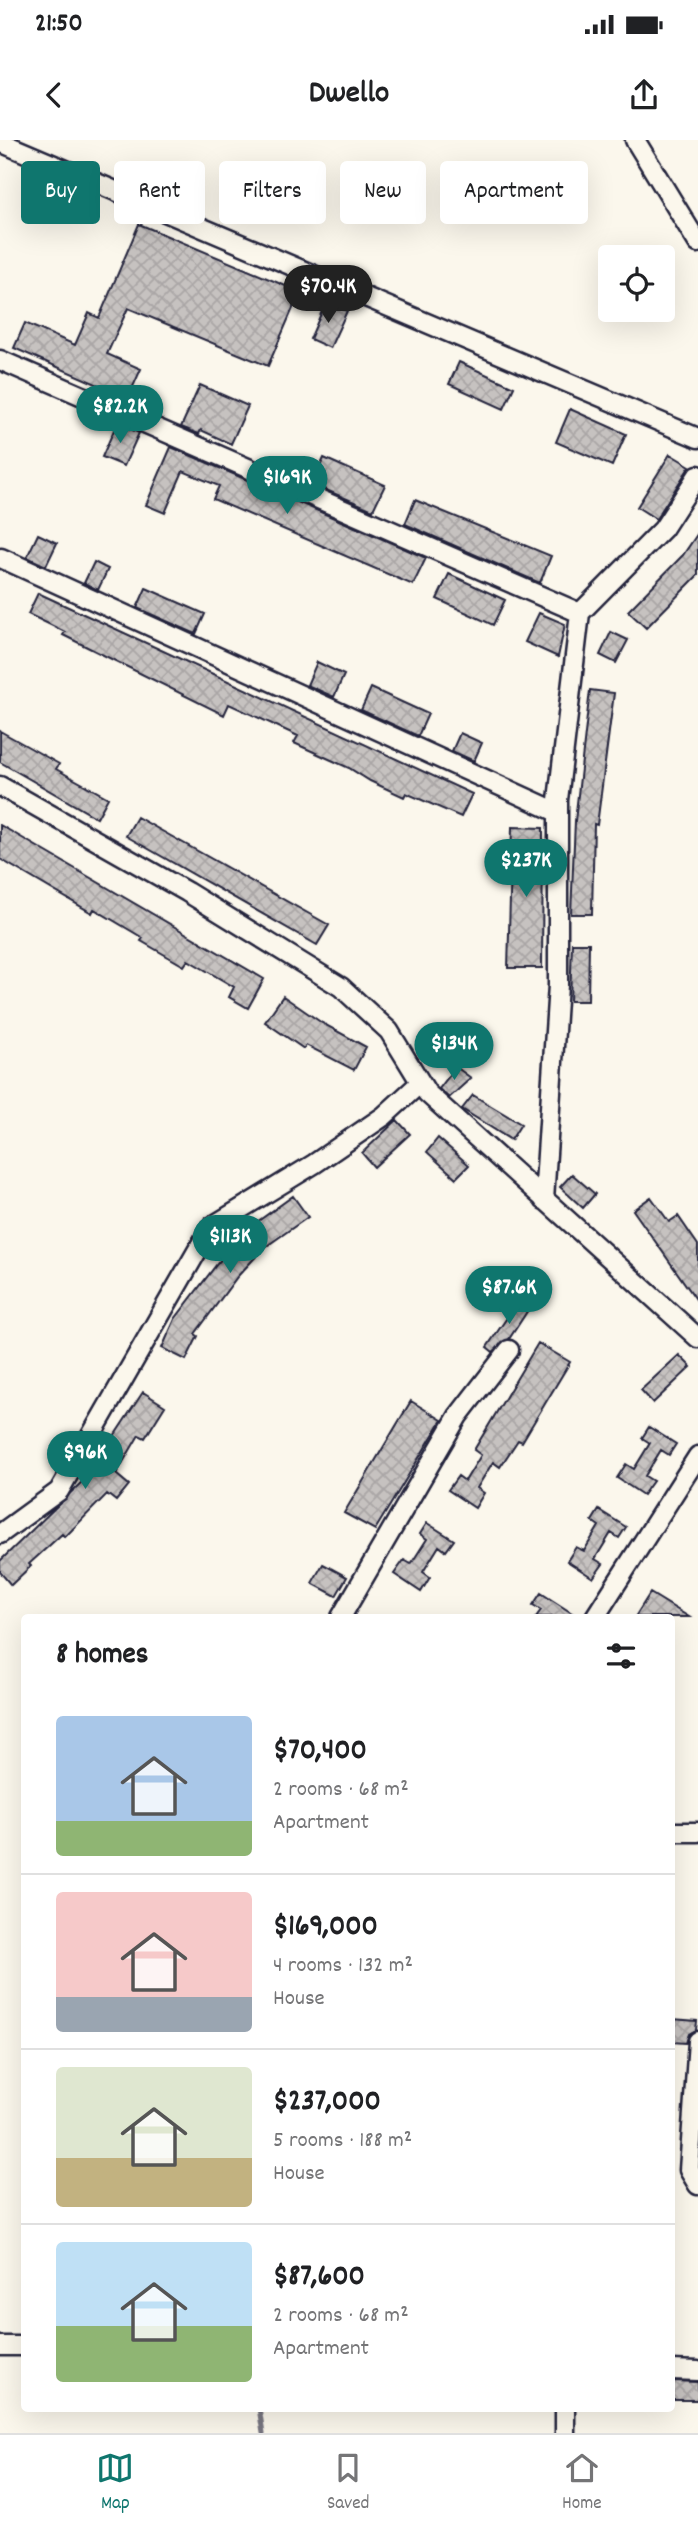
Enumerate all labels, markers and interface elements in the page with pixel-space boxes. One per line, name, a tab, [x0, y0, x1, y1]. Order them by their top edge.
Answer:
text: 21:50	[35, 6, 83, 43]
text: Dwello	[309, 72, 389, 118]
icon: back	[35, 76, 73, 114]
icon: share	[625, 76, 663, 114]
chip: Buy	[21, 161, 100, 224]
chip: Rent	[114, 161, 205, 224]
chip: Filters	[219, 161, 326, 224]
chip: New	[340, 161, 426, 224]
chip: Apartment	[440, 161, 588, 224]
map controls	[598, 245, 675, 322]
button: locate	[598, 245, 675, 322]
pin: $70.4K	[271, 265, 385, 325]
text: $70.4K	[300, 271, 357, 304]
pin: $82.2K	[63, 386, 177, 445]
text: $82.2K	[92, 391, 148, 424]
pin: $169K	[238, 456, 336, 516]
text: $169K	[262, 462, 312, 495]
pin: $237K	[477, 840, 575, 899]
text: $237K	[500, 845, 552, 878]
pin: $134K	[405, 1023, 503, 1082]
text: $134K	[430, 1028, 478, 1061]
pin: $113K	[181, 1216, 279, 1275]
text: $113K	[209, 1221, 251, 1254]
pin: $87.6K	[452, 1266, 566, 1326]
text: $87.6K	[481, 1272, 537, 1305]
pin: $96K	[44, 1432, 126, 1491]
text: $96K	[63, 1437, 107, 1470]
text: 8 homes	[56, 1635, 148, 1678]
icon: filters	[602, 1637, 640, 1675]
text: $70,400	[273, 1731, 367, 1774]
icon: home	[112, 1744, 196, 1828]
text: 2 rooms · 68 m²	[273, 1774, 409, 1807]
text: Apartment	[273, 1807, 369, 1840]
text: $169,000	[273, 1907, 378, 1950]
icon: home	[112, 1920, 196, 2004]
text: 4 rooms · 132 m²	[273, 1950, 413, 1983]
text: House	[273, 1983, 325, 2016]
text: $237,000	[273, 2082, 381, 2125]
icon: home	[112, 2095, 196, 2179]
text: 5 rooms · 188 m²	[273, 2125, 412, 2158]
text: House	[273, 2158, 325, 2191]
text: $87,600	[273, 2257, 365, 2300]
icon: home	[112, 2270, 196, 2354]
text: 2 rooms · 68 m²	[273, 2300, 409, 2333]
text: Apartment	[273, 2333, 369, 2366]
tab: Map	[96, 2449, 134, 2518]
tab: Saved	[327, 2449, 369, 2518]
tab: Home	[562, 2449, 602, 2518]

